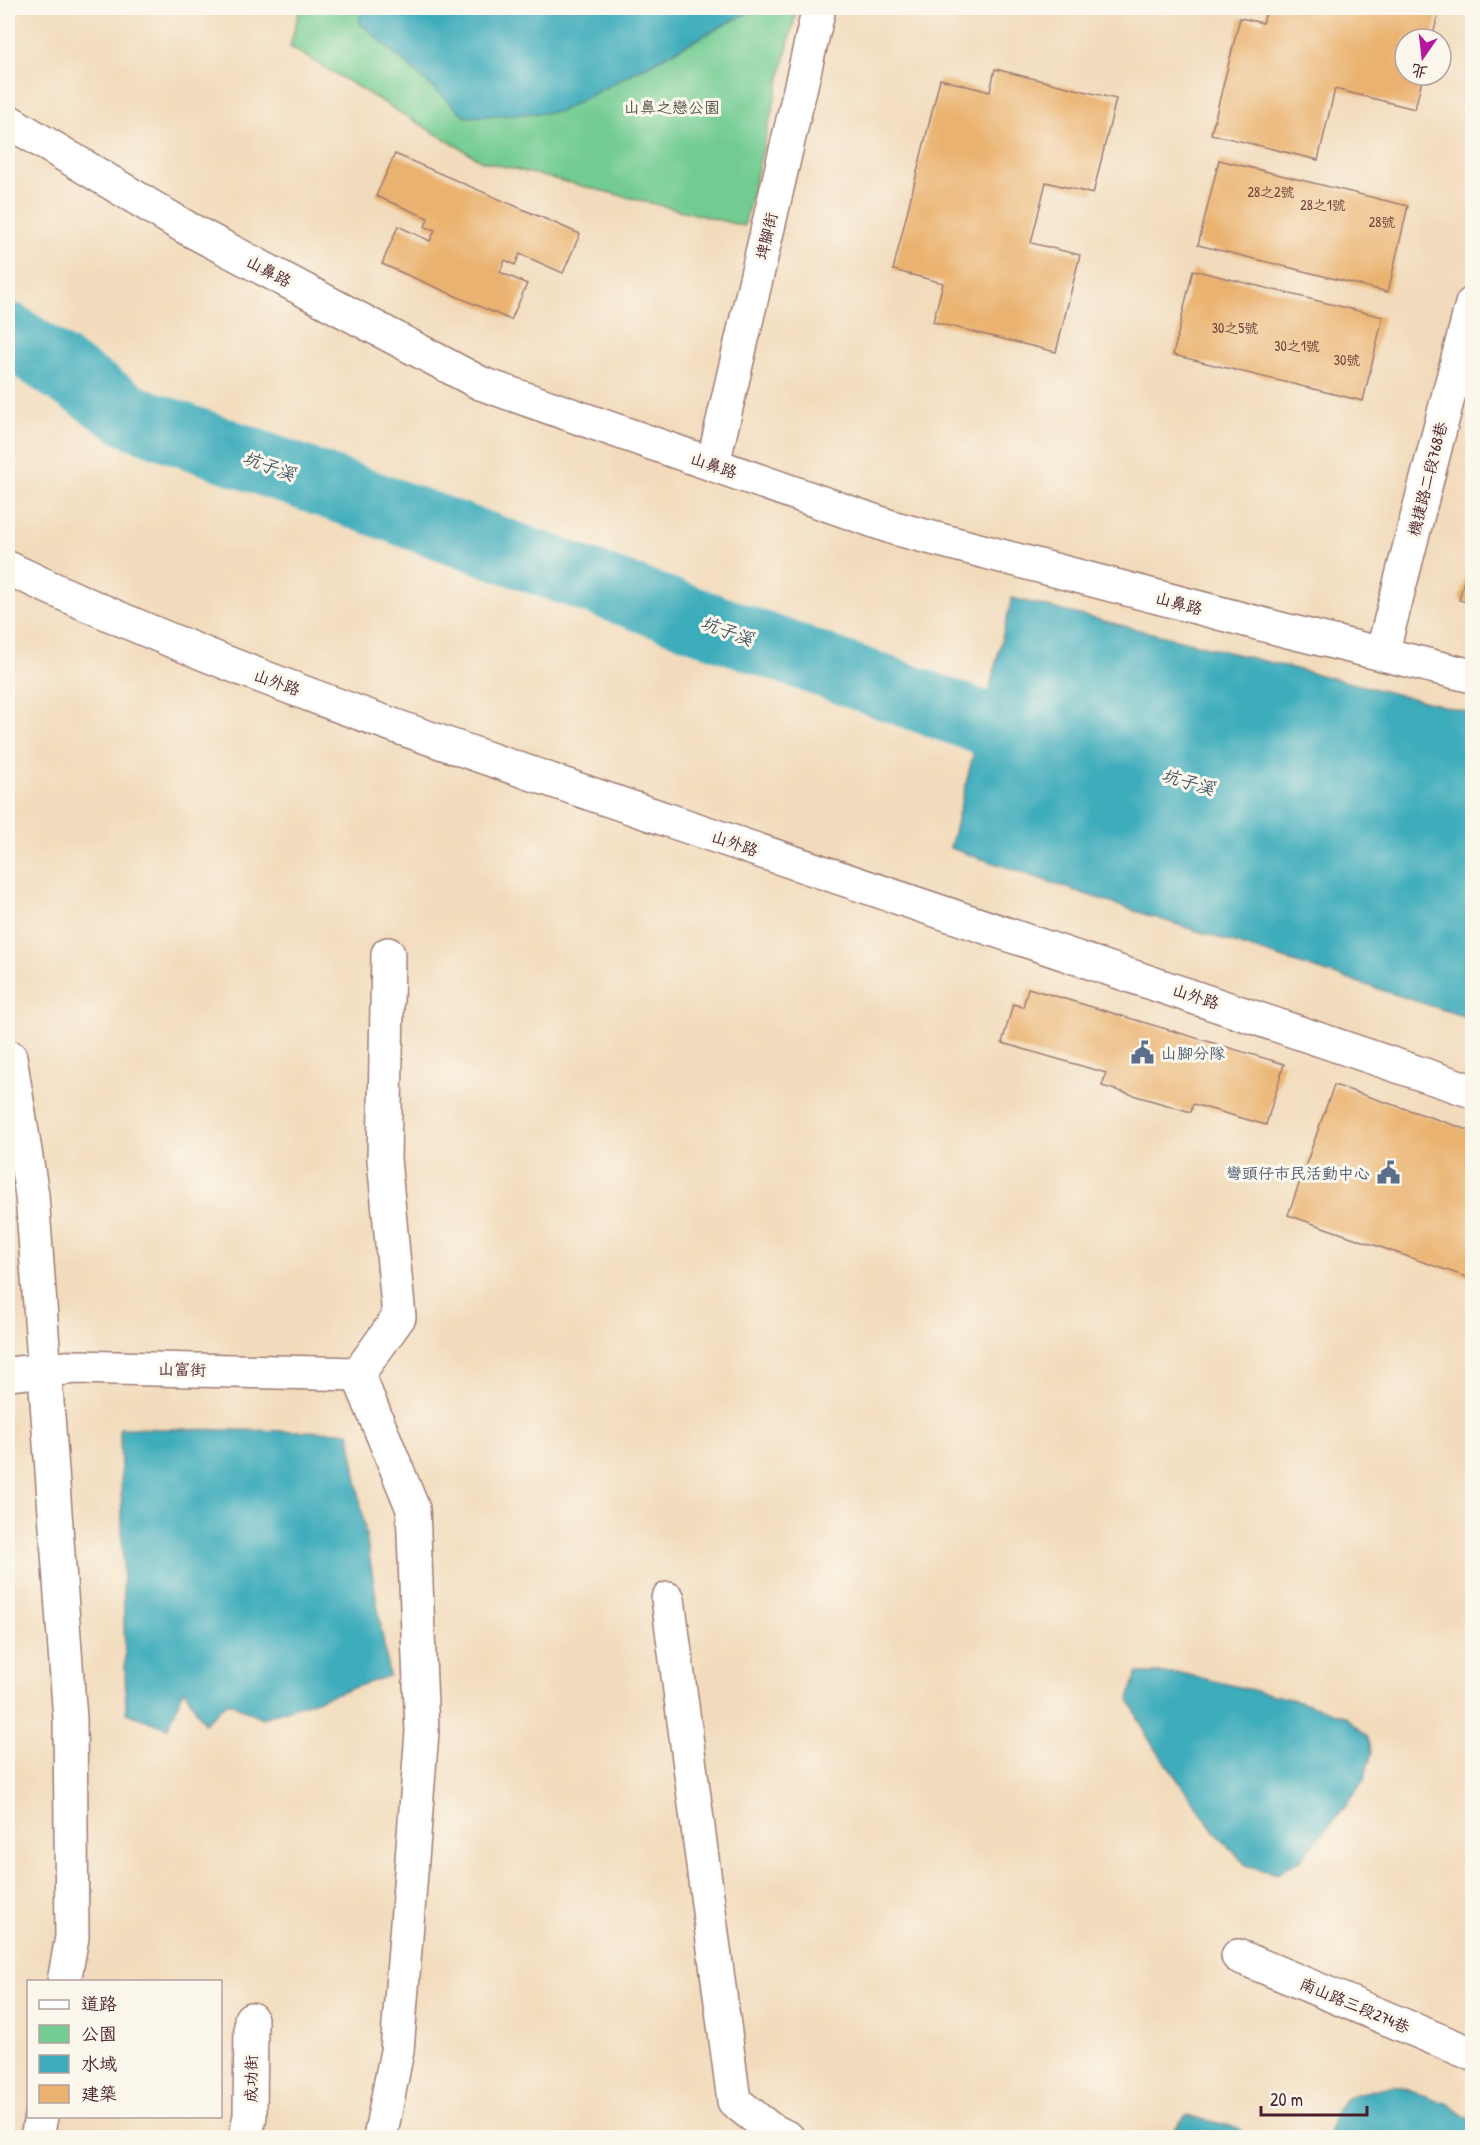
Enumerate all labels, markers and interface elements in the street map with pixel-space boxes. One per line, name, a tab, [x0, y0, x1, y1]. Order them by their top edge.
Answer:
north arrow	[1393, 27, 1453, 87]
text: 北	[1409, 59, 1430, 84]
park label: 山鼻之戀公園	[624, 96, 720, 118]
house number: 28之2號	[1247, 182, 1295, 201]
house number: 28之1號	[1300, 195, 1346, 214]
street label: 埤腳街	[750, 210, 782, 262]
house number: 28號	[1369, 212, 1395, 231]
street label: 山鼻路	[243, 250, 295, 292]
house number: 30之5號	[1212, 318, 1258, 337]
house number: 30之1號	[1274, 336, 1320, 355]
house number: 30號	[1334, 350, 1360, 369]
street label: 機捷路二段768巷	[1402, 419, 1452, 539]
water label: 坑子溪	[240, 445, 300, 487]
street label: 山鼻路	[688, 447, 740, 483]
street label: 山鼻路	[1153, 586, 1205, 620]
water label: 坑子溪	[698, 610, 758, 652]
street label: 山外路	[251, 663, 303, 701]
water label: 坑子溪	[1159, 762, 1218, 801]
street label: 山外路	[709, 825, 761, 861]
street label: 山外路	[1170, 978, 1222, 1014]
public building icon: 山腳分隊	[1130, 1040, 1156, 1066]
place label: 山腳分隊	[1161, 1042, 1225, 1064]
public building icon: 彎頭仔市民活動中心	[1375, 1160, 1401, 1186]
place label: 彎頭仔市民活動中心	[1226, 1162, 1370, 1184]
street label: 山富街	[158, 1358, 206, 1380]
street label: 南山路三段274巷	[1297, 1972, 1413, 2038]
legend	[27, 1980, 222, 2118]
text: 道路	[81, 1991, 117, 2016]
text: 公園	[81, 2021, 117, 2046]
text: 水域	[81, 2051, 117, 2076]
street label: 成功街	[240, 2055, 262, 2103]
scale bar	[1261, 2079, 1368, 2117]
text: 建築	[81, 2081, 117, 2106]
text: 20 m	[1270, 2087, 1303, 2112]

